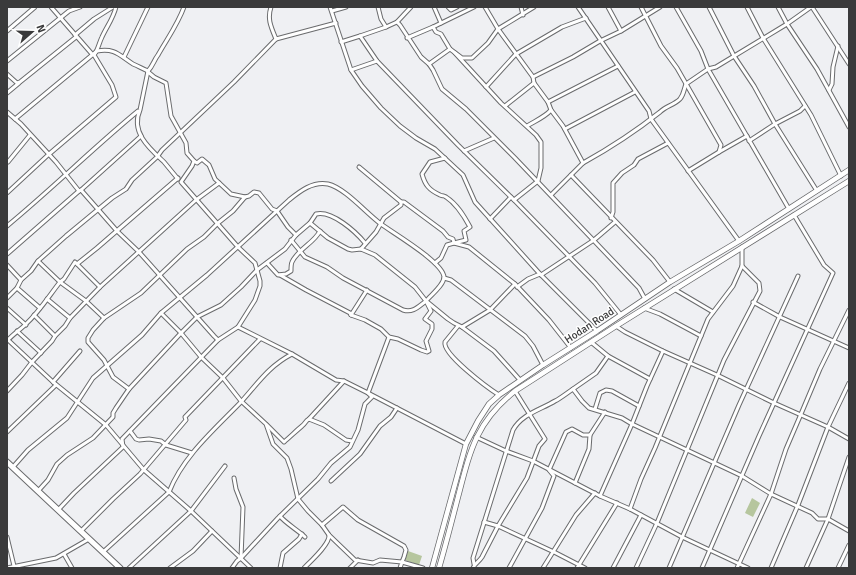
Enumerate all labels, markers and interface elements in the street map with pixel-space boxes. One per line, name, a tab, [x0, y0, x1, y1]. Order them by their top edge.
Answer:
north arrow	[12, 12, 52, 52]
text: N	[34, 23, 48, 35]
street label: Hodan Road	[562, 304, 617, 346]

